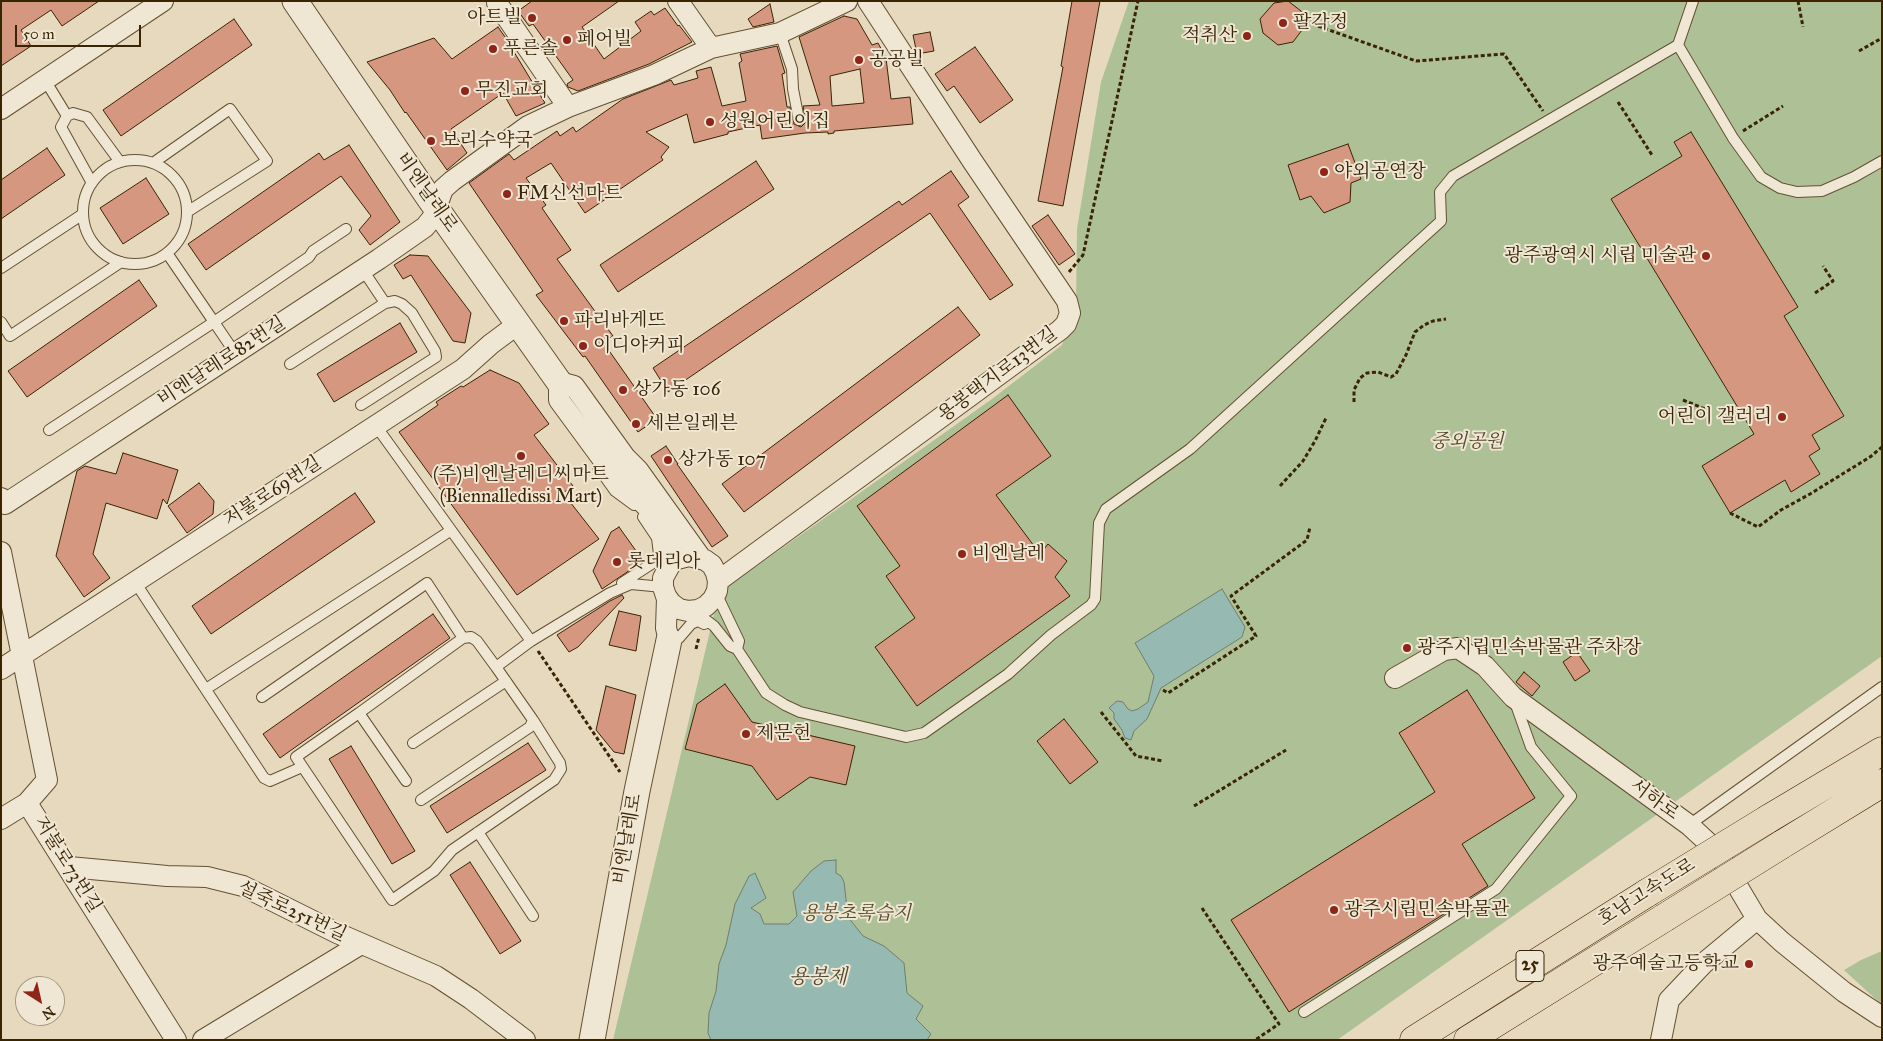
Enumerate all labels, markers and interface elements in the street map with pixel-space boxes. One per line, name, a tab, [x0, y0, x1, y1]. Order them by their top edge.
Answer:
place label: 아트빌	[467, 7, 522, 29]
marker: 아트빌	[526, 12, 538, 24]
place label: 팔각정	[1293, 12, 1348, 34]
scale bar	[18, 15, 144, 47]
marker: 팔각정	[1277, 17, 1289, 29]
text: 50 m	[23, 25, 55, 43]
place label: 적취산	[1182, 25, 1237, 47]
place label: 페어빌	[577, 29, 632, 51]
marker: 적취산	[1241, 30, 1253, 42]
marker: 페어빌	[561, 34, 573, 46]
place label: 푸른솔	[503, 38, 558, 60]
marker: 푸른솔	[487, 43, 499, 55]
place label: 공공빌	[869, 49, 924, 71]
marker: 공공빌	[853, 54, 865, 66]
place label: 무진교회	[475, 80, 548, 102]
marker: 무진교회	[459, 85, 471, 97]
place label: 성원어린이집	[720, 111, 830, 133]
marker: 성원어린이집	[704, 116, 716, 128]
place label: 보리수약국	[441, 130, 533, 152]
marker: 보리수약국	[425, 135, 437, 147]
street label: 비엔날레로	[390, 149, 462, 237]
place label: 야외공연장	[1334, 161, 1426, 183]
marker: 야외공연장	[1318, 166, 1330, 178]
place label: FM신선마트	[517, 183, 622, 205]
marker: FM신선마트	[501, 188, 513, 200]
place label: 광주광역시 시립 미술관	[1504, 245, 1696, 267]
marker: 광주광역시 시립 미술관	[1700, 250, 1712, 262]
place label: 파리바게뜨	[574, 310, 666, 332]
street label: 비엔날레로82번길	[154, 312, 290, 412]
marker: 파리바게뜨	[558, 315, 570, 327]
street label: 용봉택지로13번길	[934, 323, 1062, 427]
place label: 이디야커피	[593, 335, 685, 357]
marker: 이디야커피	[577, 340, 589, 352]
place label: 상가동 106	[633, 379, 720, 401]
marker: 상가동 106	[617, 384, 629, 396]
place label: 어린이 갤러리	[1658, 406, 1772, 428]
marker: 어린이 갤러리	[1776, 411, 1788, 423]
place label: 세븐일레븐	[646, 413, 738, 435]
marker: 세븐일레븐	[630, 418, 642, 430]
park label: 중외공원	[1430, 431, 1504, 453]
place label: 상가동 107	[678, 449, 766, 471]
marker: (주)비엔날레디씨마트 (Biennalledissi Mart)	[515, 450, 527, 462]
street label: 저불로69번길	[220, 452, 326, 532]
marker: 상가동 107	[662, 454, 674, 466]
place label: (주)비엔날레디씨마트 (Biennalledissi Mart)	[433, 464, 609, 508]
place label: 비엔날레	[972, 543, 1045, 565]
marker: 비엔날레	[956, 548, 968, 560]
place label: 롯데리아	[627, 551, 700, 573]
marker: 롯데리아	[611, 556, 623, 568]
place label: 광주시립민속박물관 주차장	[1417, 637, 1641, 659]
marker: 광주시립민속박물관 주차장	[1401, 642, 1413, 654]
place label: 제문헌	[756, 723, 811, 745]
marker: 제문헌	[740, 728, 752, 740]
street label: 서하로	[1625, 775, 1683, 825]
street label: 비엔날레로	[609, 792, 647, 886]
street label: 저불로73번길	[28, 813, 106, 917]
street label: 호남고속도로	[1594, 854, 1700, 932]
street label: 설죽로251번길	[234, 877, 350, 947]
place label: 광주시립민속박물관	[1344, 899, 1509, 921]
park label: 용봉초록습지	[801, 903, 911, 925]
marker: 광주시립민속박물관	[1328, 904, 1340, 916]
road number: 25	[1516, 950, 1544, 981]
place label: 광주예술고등학교	[1592, 953, 1739, 975]
marker: 광주예술고등학교	[1743, 958, 1755, 970]
water label: 용봉제	[789, 966, 847, 990]
north arrow	[15, 976, 65, 1026]
text: N	[39, 1003, 58, 1023]

